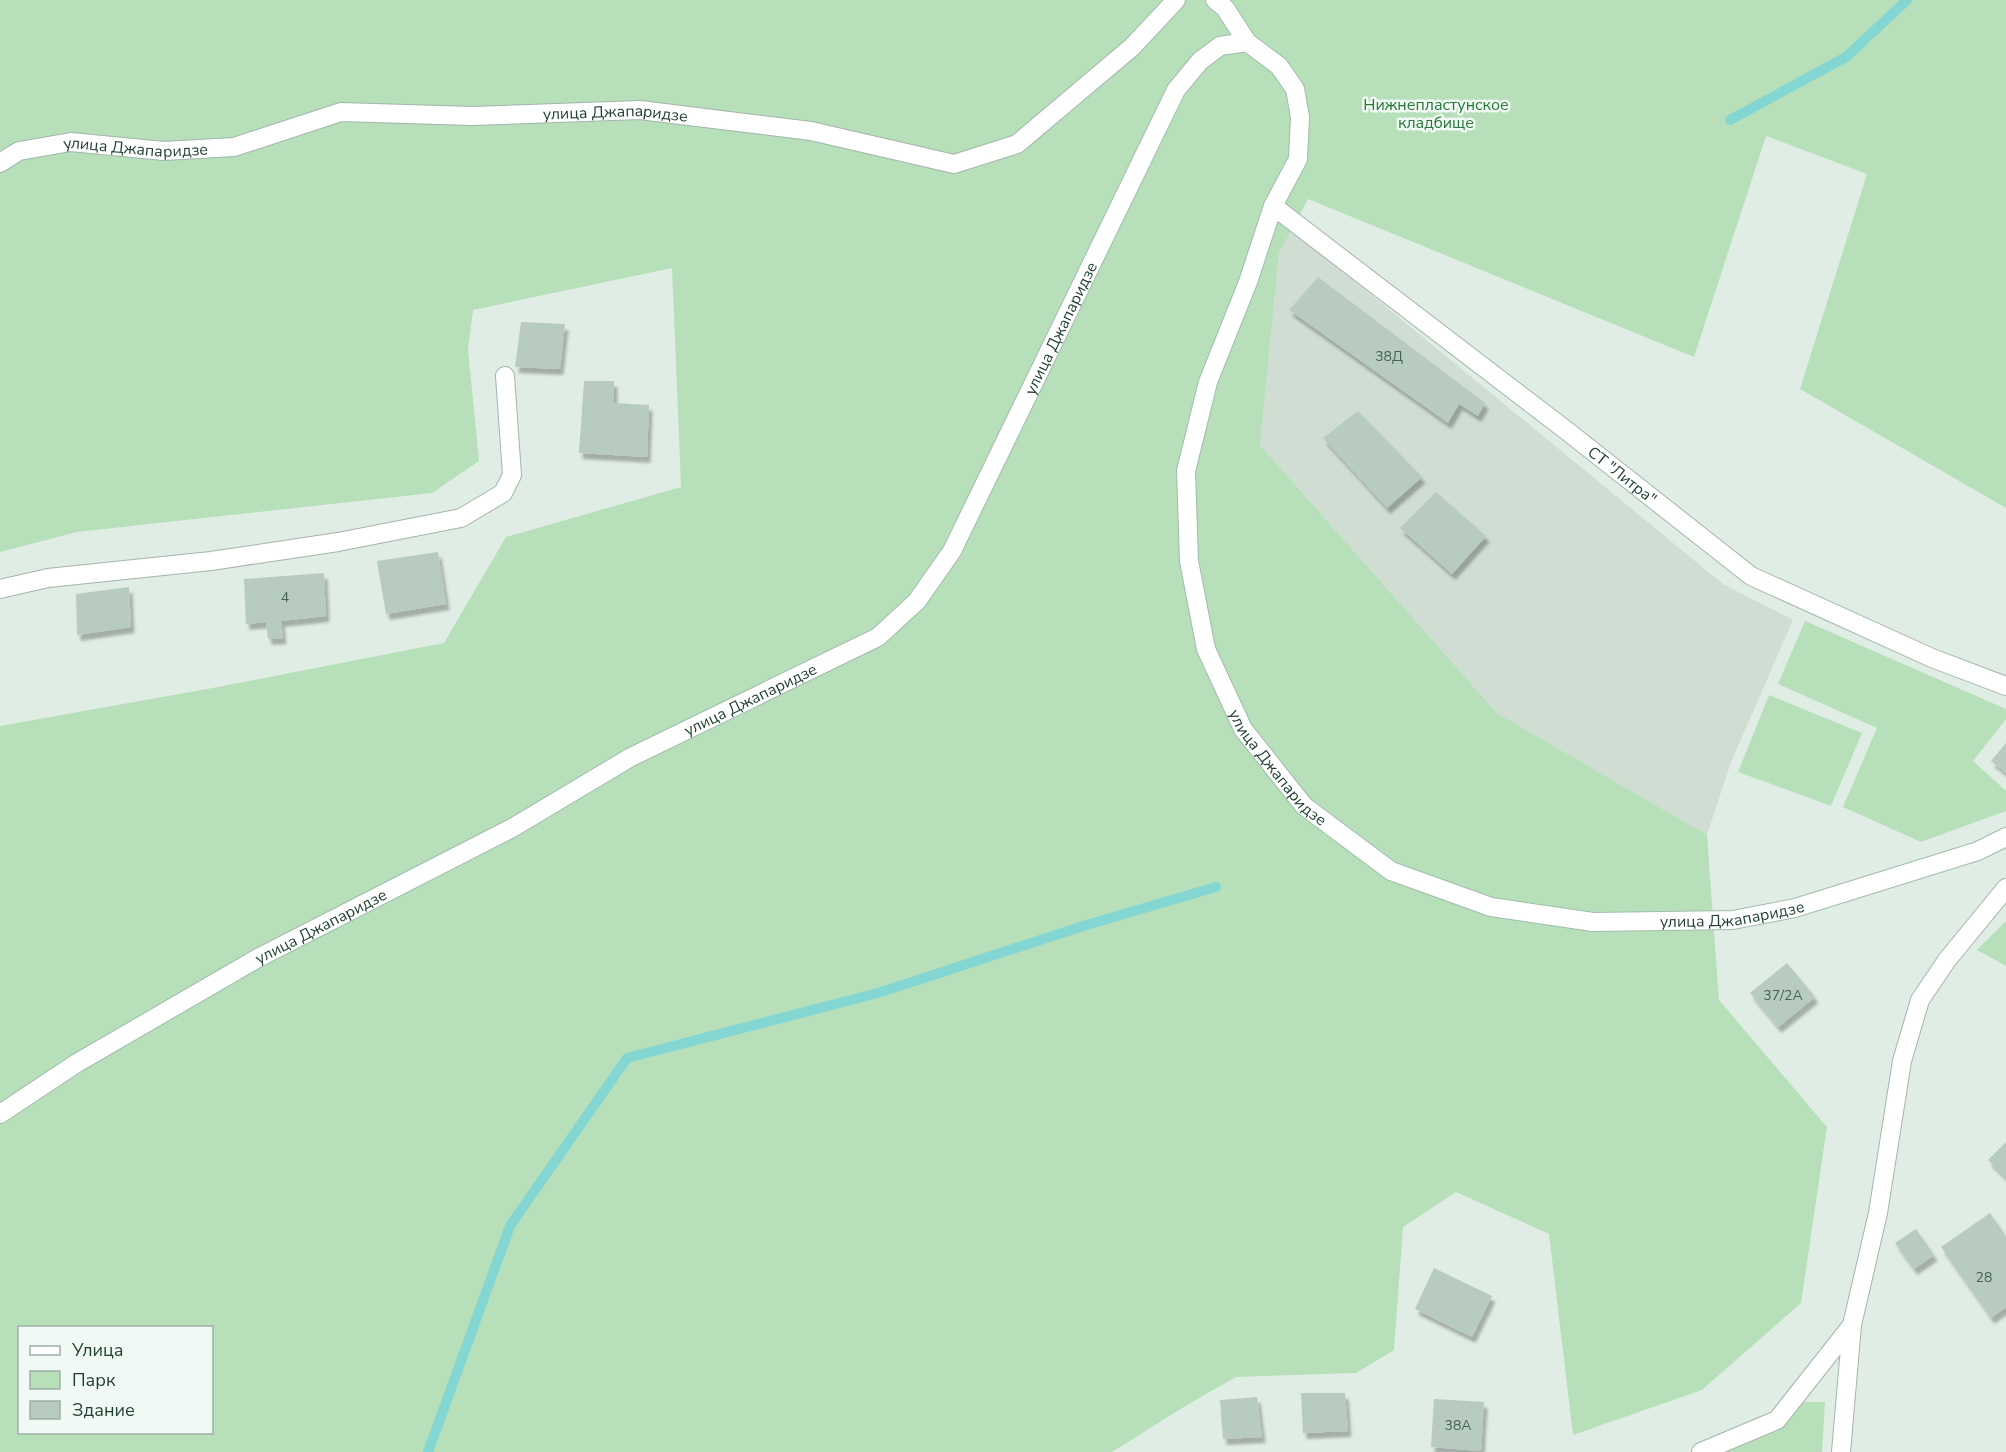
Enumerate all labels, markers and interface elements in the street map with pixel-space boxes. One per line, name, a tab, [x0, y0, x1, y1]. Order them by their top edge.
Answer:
park label: Нижнепластунское кладбище	[1363, 94, 1509, 134]
street label: улица Джапаридзе	[542, 100, 689, 128]
street label: улица Джапаридзе	[61, 132, 209, 163]
street label: улица Джапаридзе	[1020, 258, 1103, 399]
house number: 38Д	[1375, 347, 1403, 366]
street label: СТ "Литра"	[1583, 441, 1661, 510]
house number: 4	[281, 588, 289, 607]
street label: улица Джапаридзе	[680, 658, 821, 742]
street label: улица Джапаридзе	[1223, 706, 1331, 831]
street label: улица Джапаридзе	[251, 884, 391, 970]
street label: улица Джапаридзе	[1660, 896, 1807, 933]
house number: 37/2А	[1763, 986, 1803, 1005]
house number: 28	[1976, 1268, 1992, 1287]
legend	[18, 1326, 213, 1434]
text: Улица	[71, 1338, 123, 1362]
text: Парк	[72, 1368, 116, 1392]
text: Здание	[72, 1398, 135, 1422]
house number: 38А	[1444, 1416, 1472, 1435]

